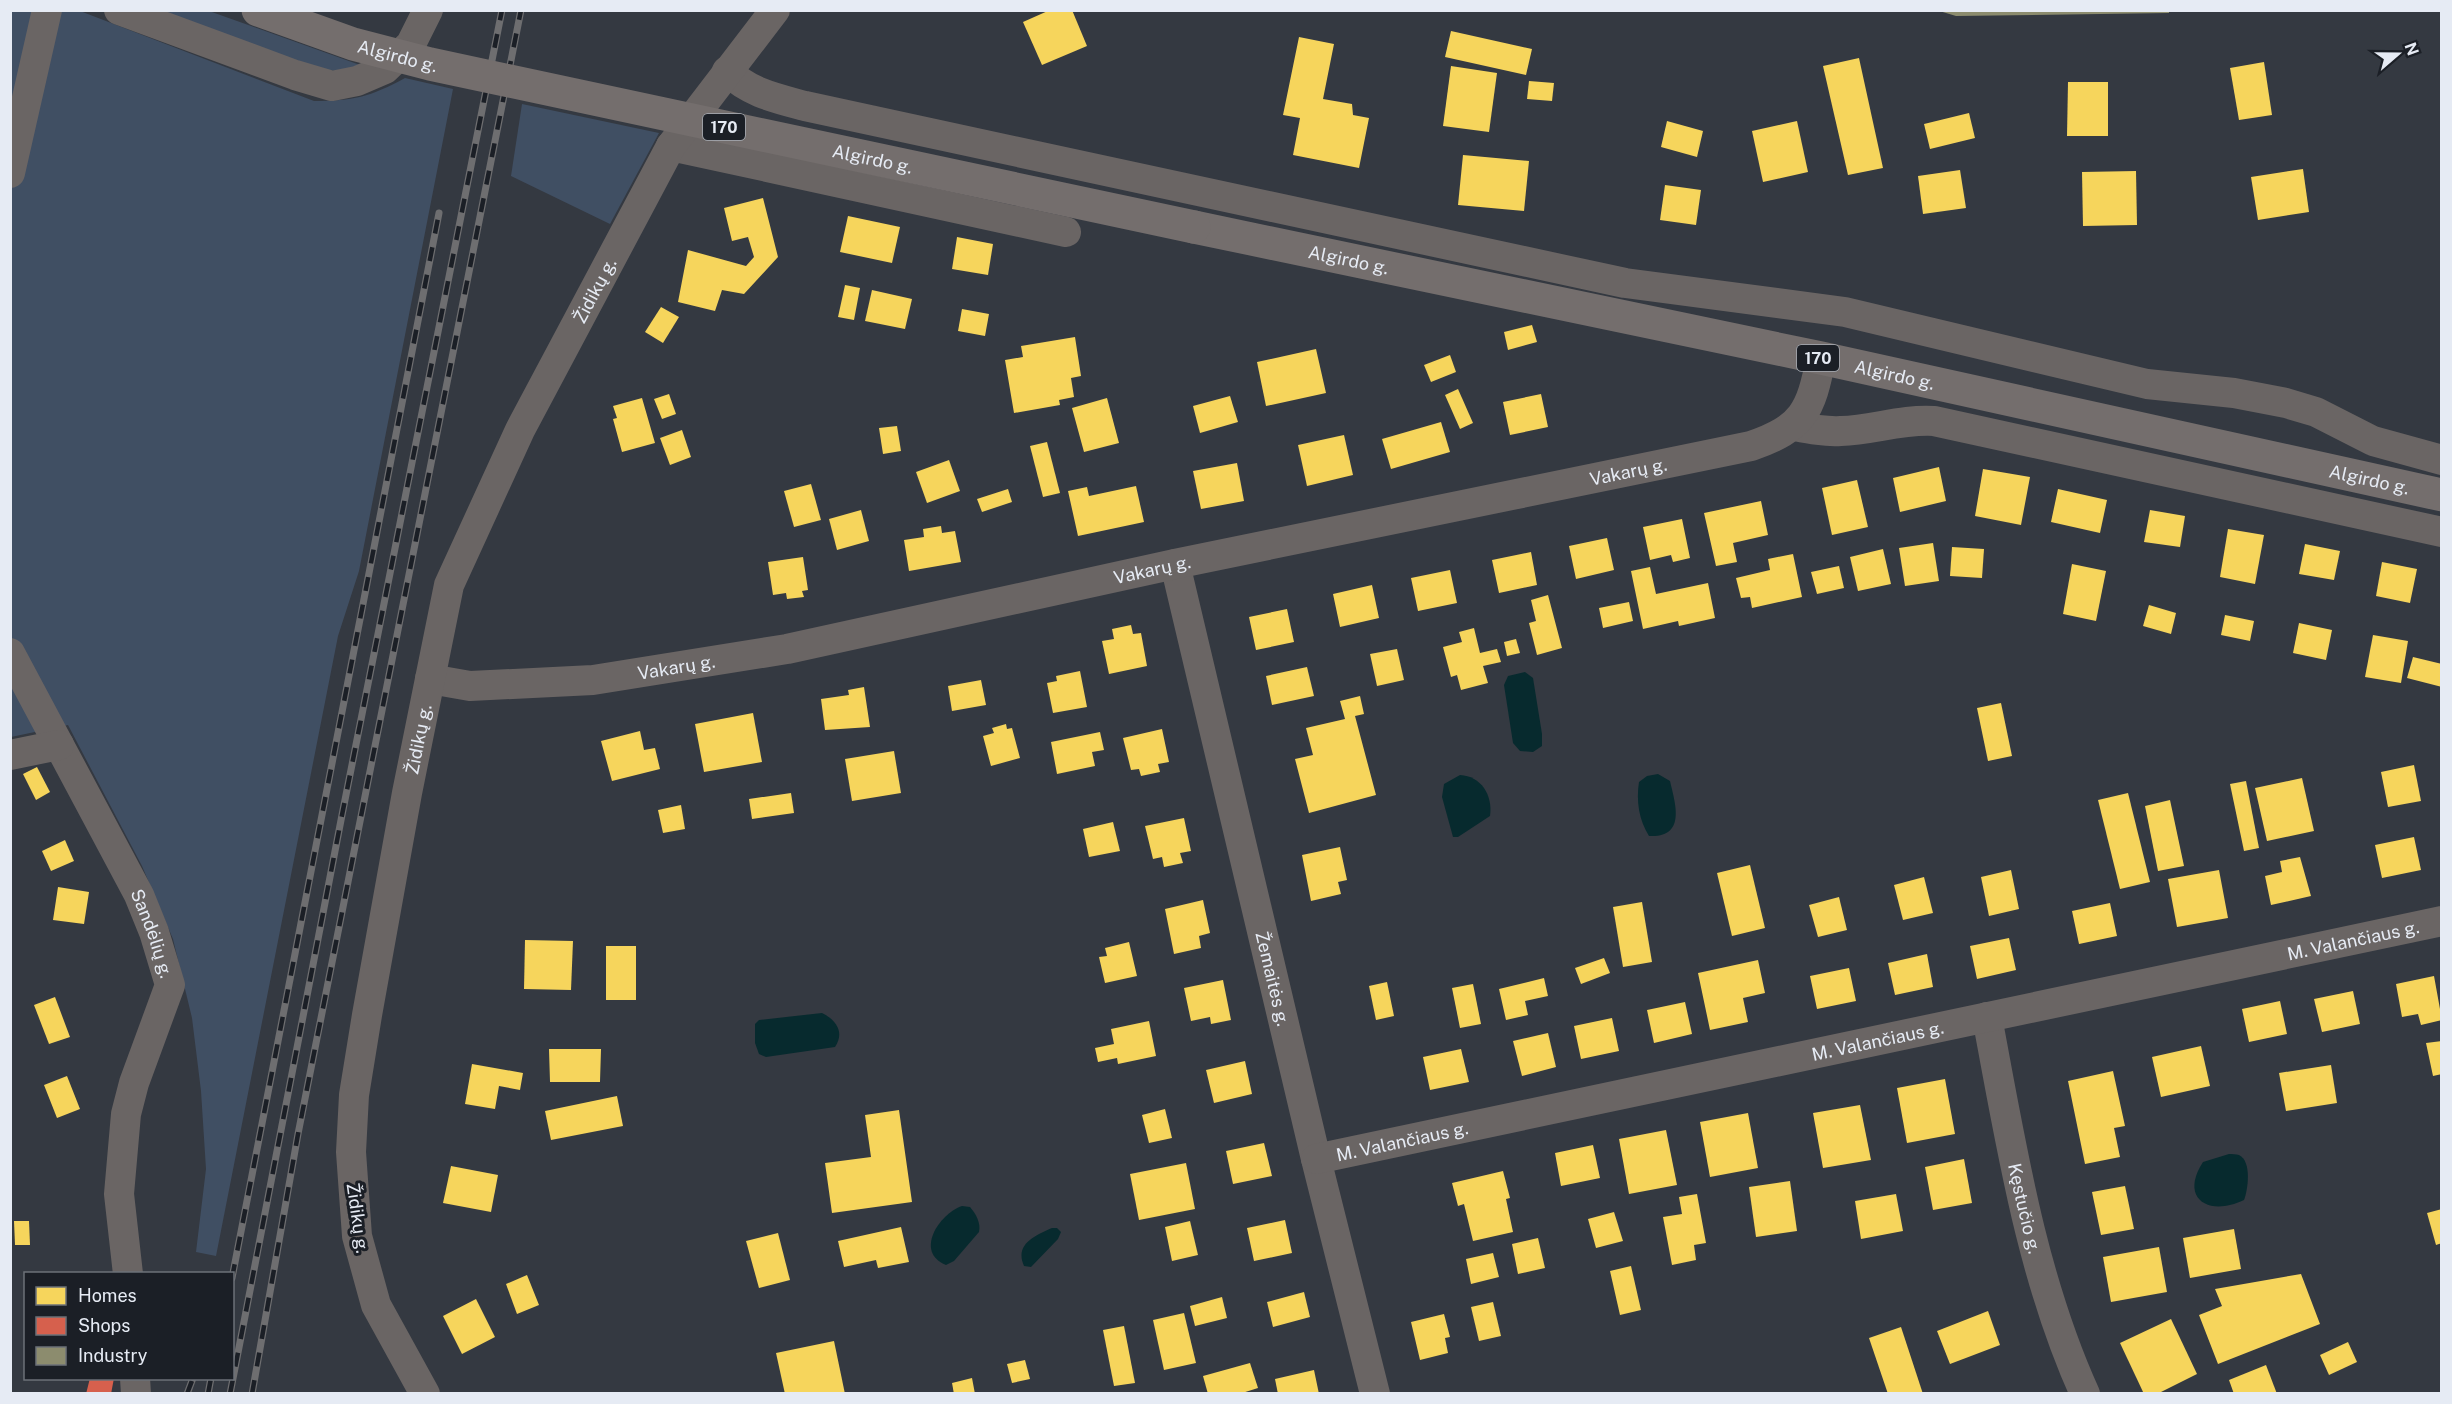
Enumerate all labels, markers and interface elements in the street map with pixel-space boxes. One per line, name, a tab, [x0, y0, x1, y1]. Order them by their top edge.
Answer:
north arrow	[2368, 24, 2428, 84]
street label: Algirdo g.	[355, 35, 439, 76]
text: N	[2401, 40, 2423, 58]
road number: 170	[703, 114, 745, 140]
street label: Algirdo g.	[830, 140, 915, 177]
street label: Algirdo g.	[1307, 241, 1391, 278]
street label: Židikų g.	[568, 254, 620, 327]
road number: 170	[1797, 345, 1839, 371]
street label: Algirdo g.	[1853, 355, 1937, 393]
street label: Vakarų g.	[1588, 453, 1669, 489]
street label: Algirdo g.	[2327, 460, 2411, 498]
street label: Vakarų g.	[1112, 551, 1193, 588]
street label: Vakarų g.	[636, 650, 717, 683]
street label: Židikų g.	[401, 702, 435, 776]
street label: Sandėlių g.	[127, 886, 178, 980]
street label: M. Valančiaus g.	[2285, 916, 2421, 964]
street label: Žemaitės g.	[1252, 929, 1295, 1028]
street label: M. Valančiaus g.	[1810, 1016, 1945, 1064]
street label: M. Valančiaus g.	[1334, 1117, 1470, 1165]
street label: Kęstučio g.	[2005, 1161, 2046, 1256]
street label: Židikų g.	[343, 1181, 373, 1255]
legend	[24, 1272, 234, 1380]
text: Homes	[78, 1285, 137, 1306]
text: Shops	[78, 1315, 130, 1336]
text: Industry	[78, 1345, 148, 1366]

